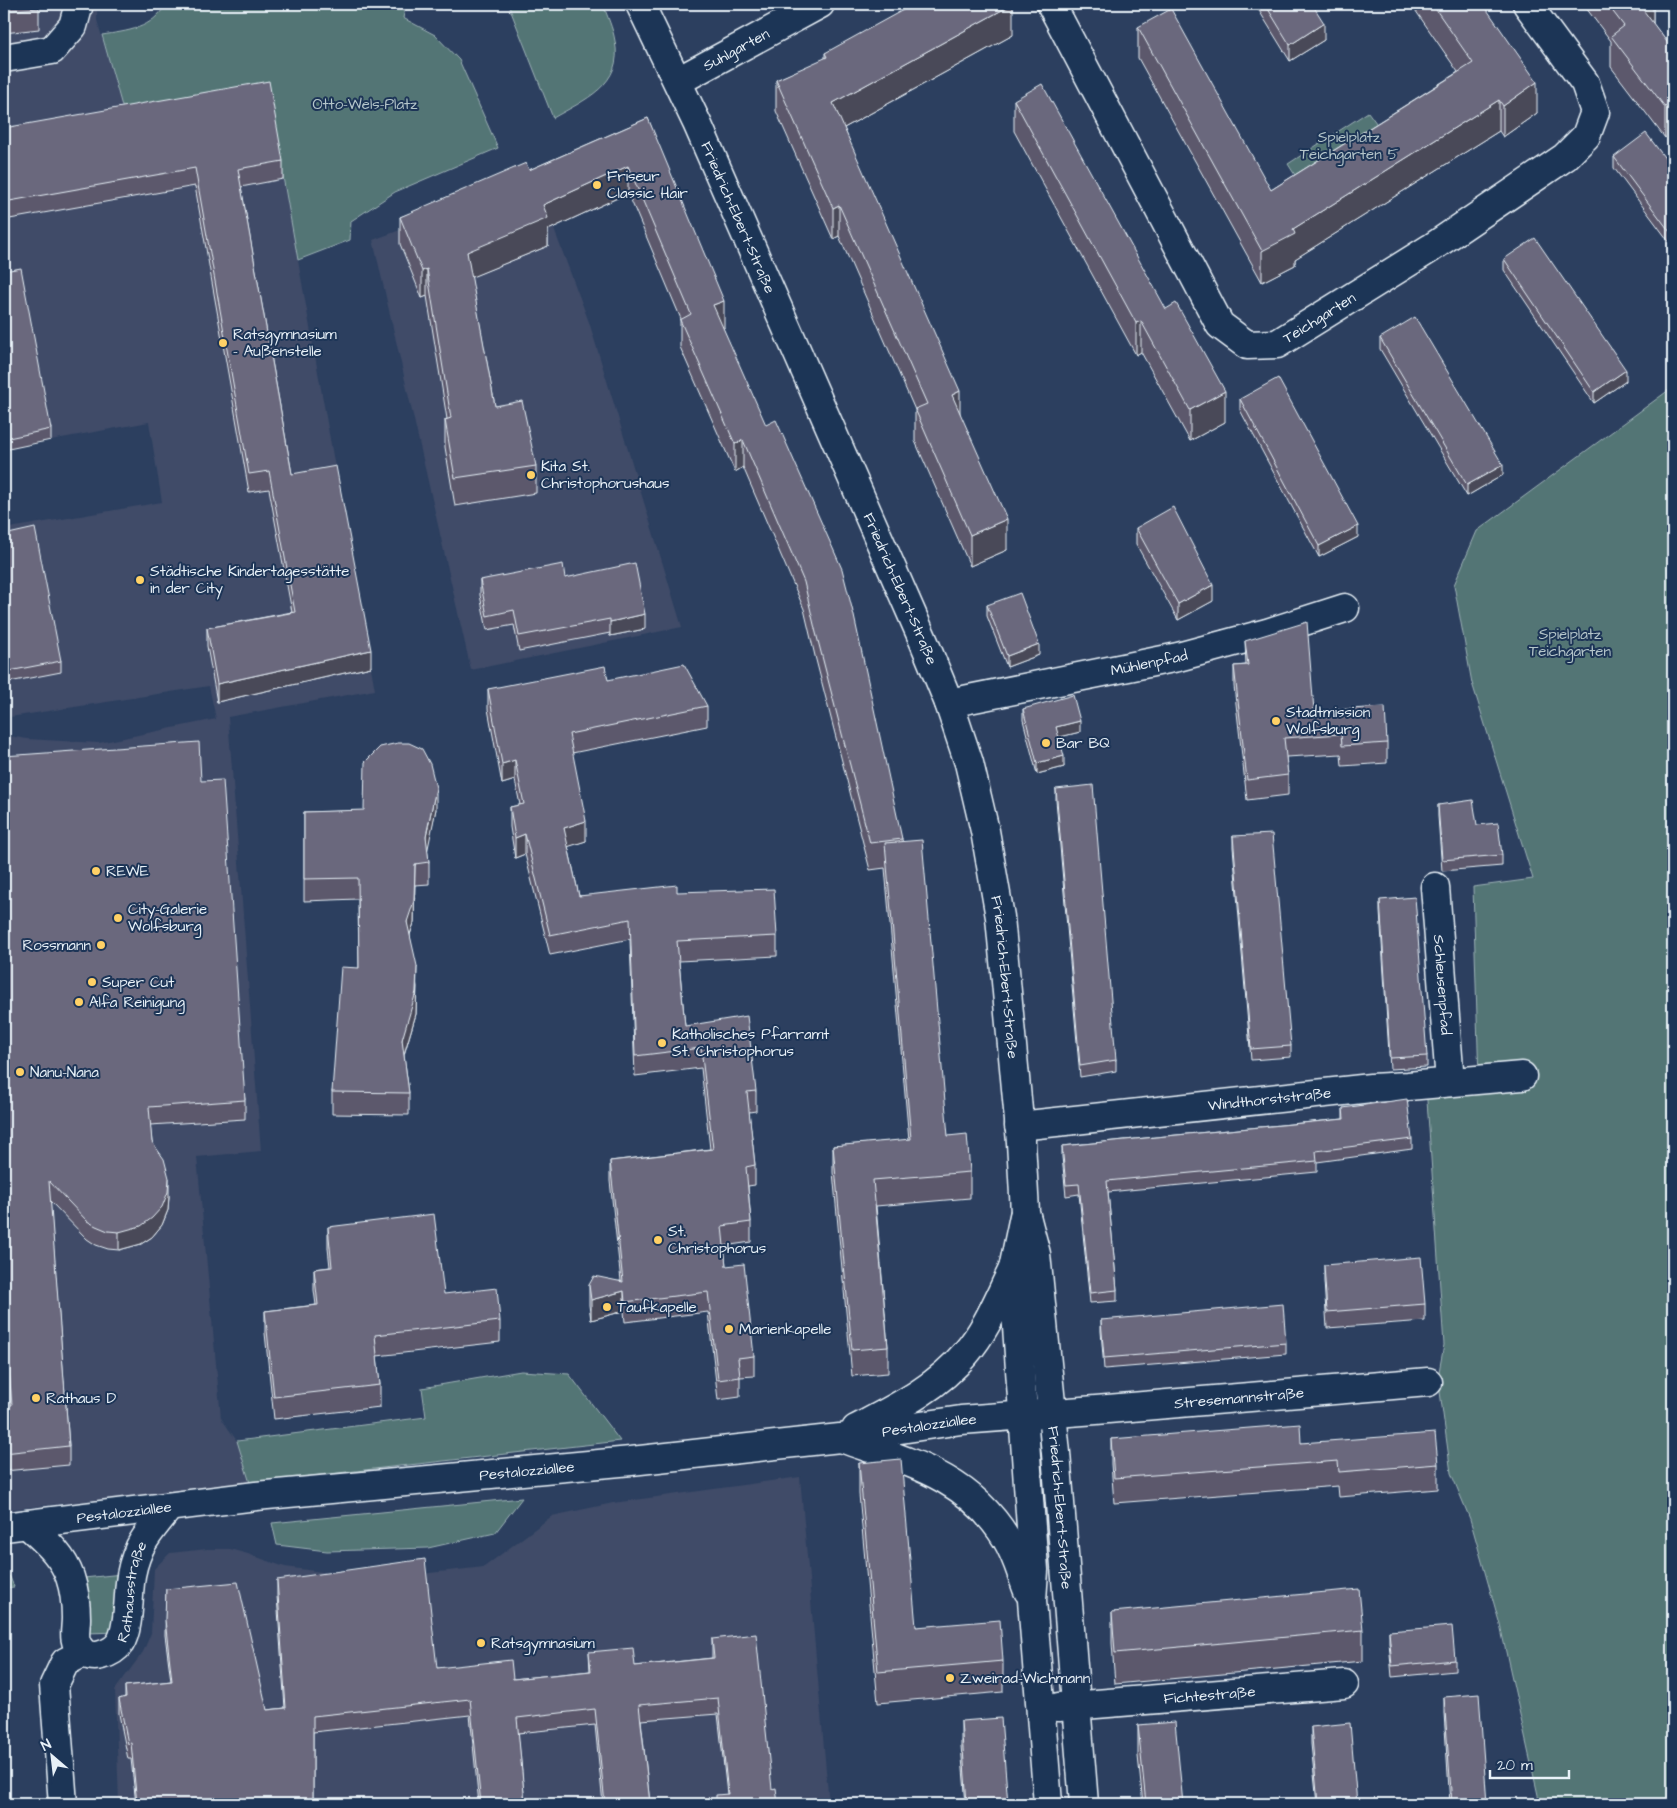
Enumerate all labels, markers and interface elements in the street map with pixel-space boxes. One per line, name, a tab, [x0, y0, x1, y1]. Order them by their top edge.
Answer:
street label: Suhlgarten	[699, 23, 773, 76]
park label: Otto-Wels-Platz	[312, 94, 418, 115]
park label: Spielplatz Teichgarten 5	[1300, 127, 1399, 166]
street label: Friedrich-Ebert-Straße	[696, 138, 781, 297]
place label: Friseur Classic Hair	[607, 166, 688, 204]
marker: Friseur Classic Hair	[591, 179, 603, 191]
street label: Teichgarten	[1279, 287, 1360, 348]
place label: Ratsgymnasium - Außenstelle	[233, 324, 337, 362]
marker: Ratsgymnasium - Außenstelle	[217, 337, 229, 349]
place label: Kita St. Christophorushaus	[541, 456, 670, 494]
marker: Kita St. Christophorushaus	[525, 469, 537, 481]
street label: Friedrich-Ebert-Straße	[858, 509, 943, 668]
place label: Städtische Kindertagesstätte in der City	[150, 561, 349, 600]
marker: Städtische Kindertagesstätte in der City	[134, 574, 146, 586]
park label: Spielplatz Teichgarten	[1529, 624, 1611, 663]
street label: Mühlenpfad	[1109, 644, 1190, 681]
place label: Stadtmission Wolfsburg	[1286, 702, 1371, 741]
marker: Stadtmission Wolfsburg	[1270, 715, 1282, 727]
place label: Bar BQ	[1056, 733, 1110, 754]
marker: Bar BQ	[1040, 737, 1052, 749]
place label: REWE	[106, 861, 149, 882]
marker: REWE	[90, 865, 102, 877]
street label: Friedrich-Ebert-Straße	[986, 894, 1024, 1060]
place label: City-Galerie Wolfsburg	[128, 899, 207, 938]
marker: City-Galerie Wolfsburg	[112, 912, 124, 924]
street label: Schleusenpfad	[1428, 934, 1457, 1036]
place label: Rossmann	[23, 935, 91, 956]
marker: Rossmann	[95, 939, 107, 951]
place label: Super Cut	[102, 972, 174, 993]
marker: Super Cut	[86, 976, 98, 988]
place label: Alfa Reinigung	[89, 992, 185, 1014]
marker: Alfa Reinigung	[73, 996, 85, 1008]
place label: Katholisches Pfarramt St. Christophorus	[672, 1024, 829, 1062]
marker: Katholisches Pfarramt St. Christophorus	[656, 1037, 668, 1049]
place label: Nanu-Nana	[30, 1062, 99, 1083]
marker: Nanu-Nana	[14, 1066, 26, 1078]
street label: Windthorststraße	[1207, 1082, 1332, 1116]
place label: St. Christophorus	[668, 1221, 767, 1259]
marker: St. Christophorus	[652, 1234, 664, 1246]
place label: Taufkapelle	[617, 1297, 697, 1318]
marker: Taufkapelle	[601, 1301, 613, 1313]
place label: Marienkapelle	[739, 1319, 831, 1340]
marker: Marienkapelle	[723, 1323, 735, 1335]
street label: Stresemannstraße	[1173, 1382, 1305, 1414]
place label: Rathaus D	[46, 1388, 117, 1409]
marker: Rathaus D	[30, 1392, 42, 1404]
street label: Pestalozziallee	[880, 1408, 977, 1442]
street label: Friedrich-Ebert-Straße	[1043, 1425, 1077, 1590]
street label: Pestalozziallee	[478, 1456, 575, 1486]
street label: Pestalozziallee	[75, 1496, 173, 1528]
street label: Rathausstraße	[111, 1537, 152, 1645]
place label: Ratsgymnasium	[491, 1633, 595, 1655]
marker: Ratsgymnasium	[475, 1637, 487, 1649]
place label: Zweirad-Wichmann	[960, 1668, 1091, 1689]
marker: Zweirad-Wichmann	[944, 1672, 956, 1684]
street label: Fichtestraße	[1163, 1681, 1256, 1709]
north arrow	[28, 1730, 78, 1780]
text: N	[38, 1734, 55, 1756]
scale bar	[1490, 1748, 1568, 1780]
text: 20 m	[1497, 1755, 1533, 1776]

